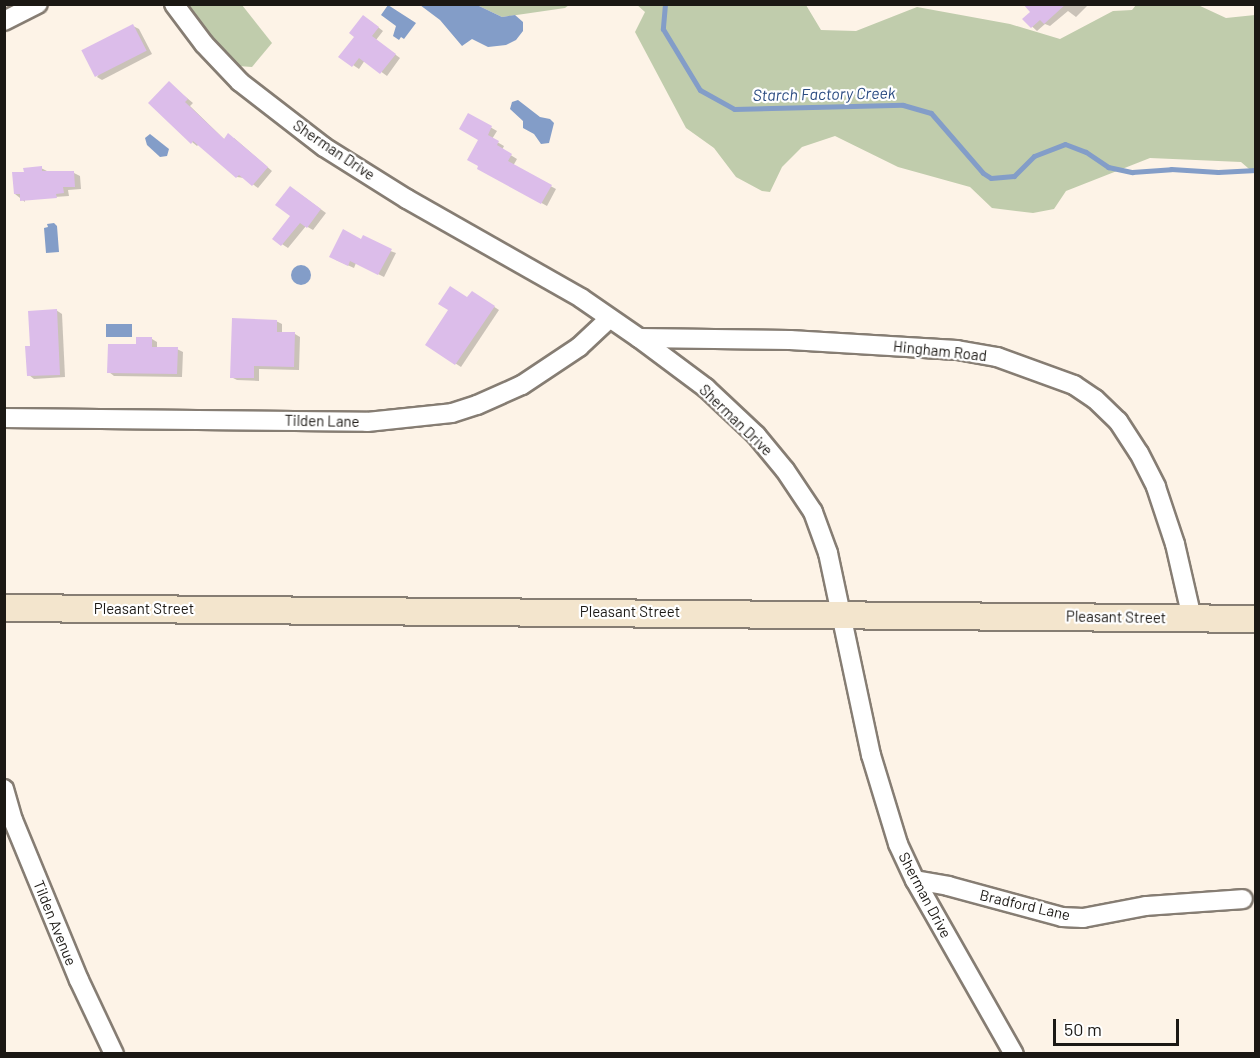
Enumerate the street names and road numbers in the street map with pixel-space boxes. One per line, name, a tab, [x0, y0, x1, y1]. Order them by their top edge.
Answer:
street label: Sherman Drive	[290, 116, 378, 184]
street label: Hingham Road	[892, 337, 988, 365]
street label: Sherman Drive	[696, 381, 776, 459]
street label: Tilden Lane	[284, 411, 360, 431]
street label: Pleasant Street	[94, 600, 194, 618]
street label: Pleasant Street	[580, 603, 680, 621]
street label: Pleasant Street	[1066, 607, 1166, 627]
street label: Sherman Drive	[895, 849, 955, 941]
street label: Tilden Avenue	[30, 878, 80, 968]
street label: Bradford Lane	[978, 886, 1072, 924]

